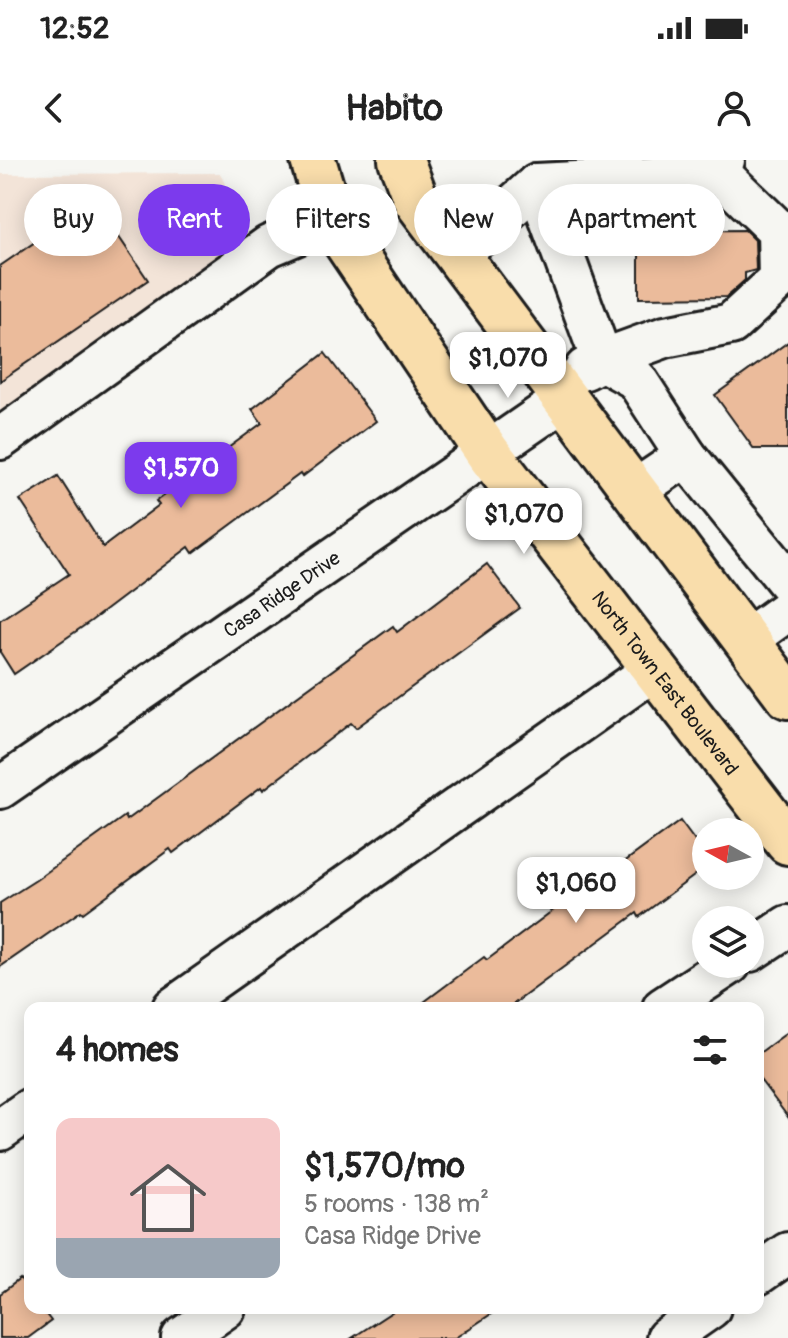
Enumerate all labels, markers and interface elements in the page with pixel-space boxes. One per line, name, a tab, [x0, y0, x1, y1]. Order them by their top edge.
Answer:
text: 12:52	[40, 10, 110, 47]
icon: back	[32, 86, 76, 130]
text: Habito	[345, 86, 443, 131]
icon: person	[712, 86, 756, 130]
chip: Buy	[24, 184, 122, 256]
chip: Rent	[138, 184, 250, 256]
chip: Filters	[266, 184, 398, 256]
chip: New	[414, 184, 522, 256]
chip: Apartment	[538, 184, 725, 256]
pin: $1,070	[443, 332, 573, 400]
text: $1,070	[468, 342, 548, 374]
pin: $1,570	[116, 442, 246, 510]
text: $1,570	[143, 452, 219, 484]
pin: $1,070	[459, 488, 589, 556]
text: $1,070	[484, 498, 564, 530]
street label: Casa Ridge Drive	[219, 545, 345, 643]
street label: North Town East Boulevard	[586, 586, 744, 780]
north arrow	[692, 818, 764, 890]
map controls	[692, 818, 764, 978]
pin: $1,060	[511, 857, 641, 925]
text: $1,060	[535, 867, 617, 899]
button: layers	[692, 906, 764, 978]
icon: filters	[688, 1028, 732, 1072]
text: 4 homes	[56, 1029, 178, 1072]
text: $1,570/mo	[304, 1145, 465, 1188]
icon: home	[120, 1150, 216, 1246]
text: 5 rooms · 138 m²	[304, 1188, 489, 1220]
text: Casa Ridge Drive	[304, 1220, 481, 1252]

